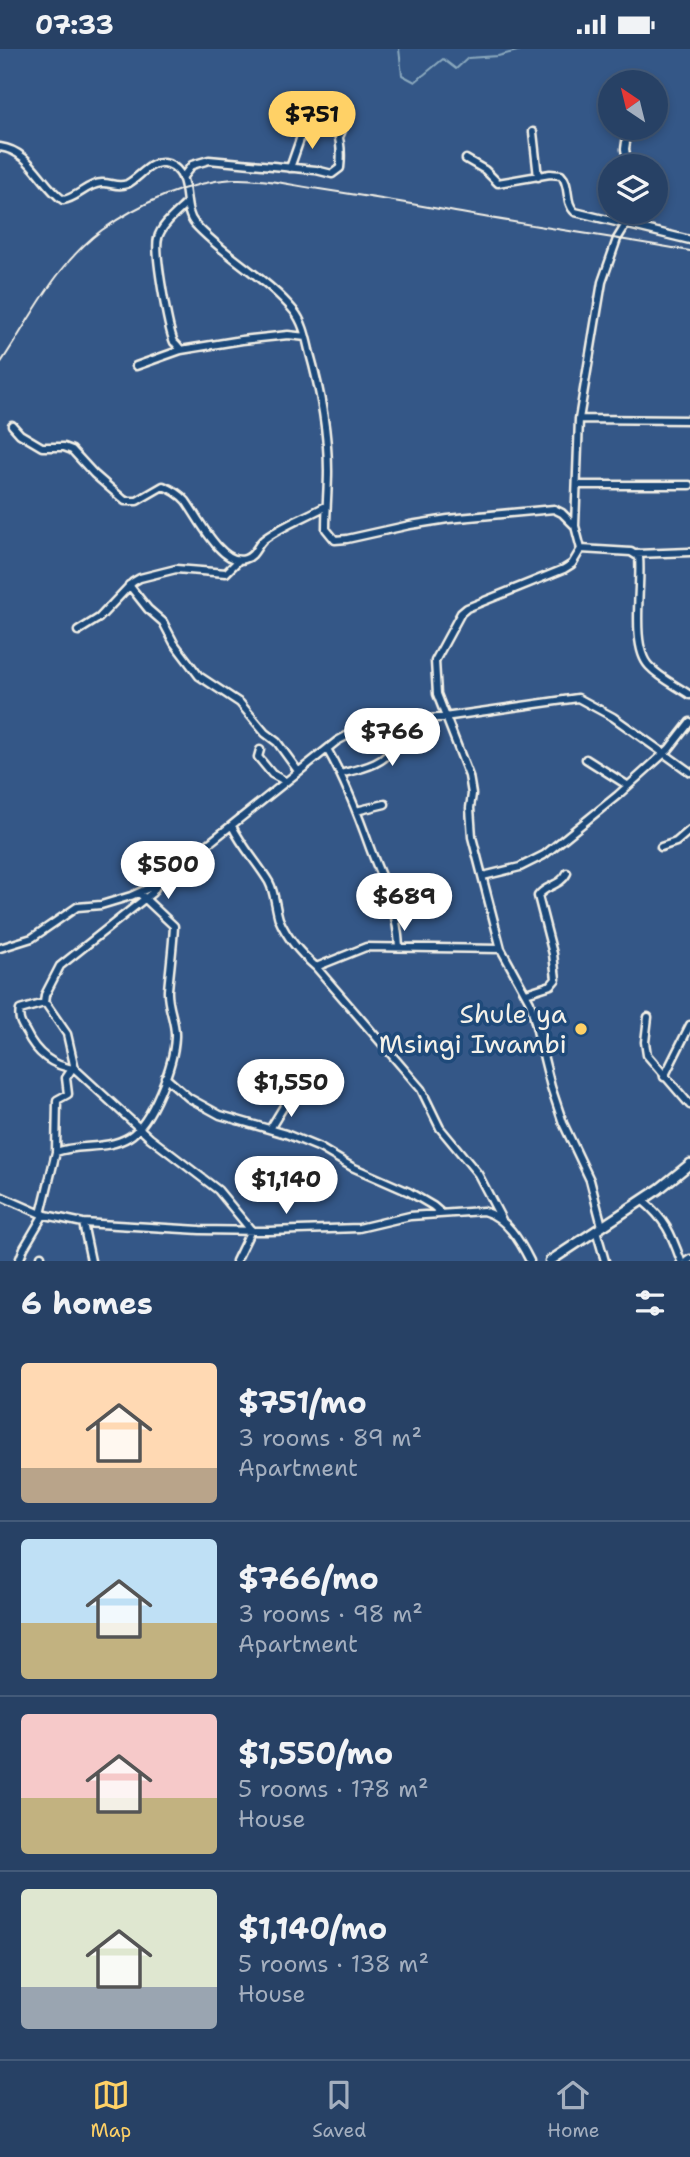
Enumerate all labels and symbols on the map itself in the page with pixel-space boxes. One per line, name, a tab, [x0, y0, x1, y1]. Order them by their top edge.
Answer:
north arrow	[598, 70, 668, 140]
pin: $751	[271, 91, 353, 151]
pin: $766	[351, 709, 433, 768]
pin: $500	[127, 841, 209, 901]
pin: $689	[363, 873, 445, 933]
place label: Shule ya Msingi Iwambi	[379, 996, 567, 1061]
marker: Shule ya Msingi Iwambi	[573, 1021, 589, 1037]
pin: $1,550	[234, 1059, 348, 1119]
pin: $1,140	[229, 1157, 343, 1216]

